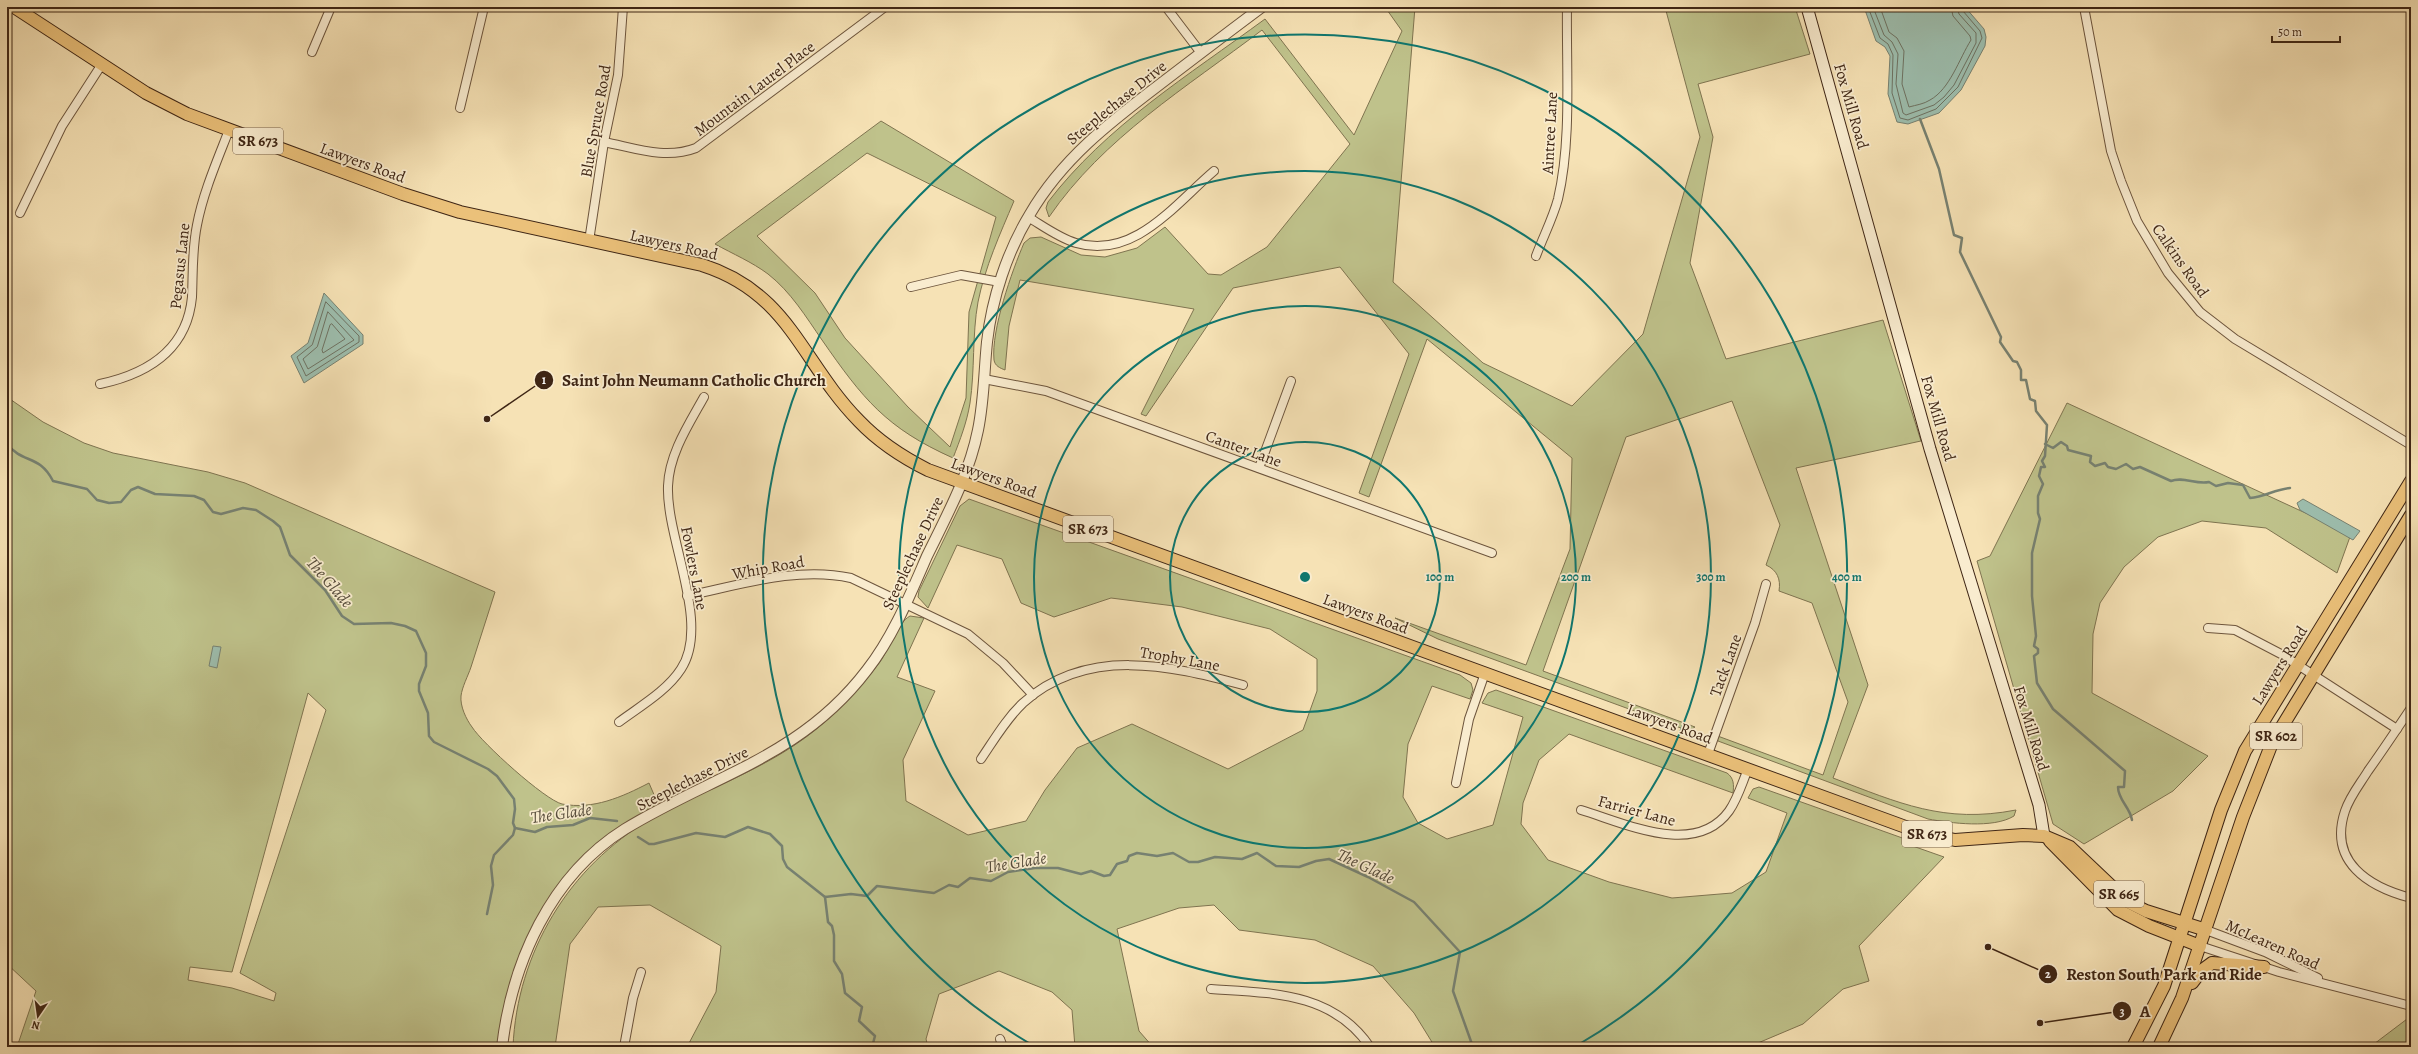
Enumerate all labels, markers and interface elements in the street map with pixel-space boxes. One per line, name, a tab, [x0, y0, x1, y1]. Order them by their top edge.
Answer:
scale bar	[2272, 18, 2340, 44]
text: 50 m	[2278, 24, 2302, 40]
street label: Mountain Laurel Place	[690, 36, 820, 142]
street label: Steeplechase Drive	[1062, 55, 1171, 150]
street label: Fox Mill Road	[1828, 61, 1874, 152]
street label: Blue Spruce Road	[575, 63, 617, 179]
street label: Aintree Lane	[1537, 91, 1563, 176]
road number: SR 673	[233, 128, 283, 154]
street label: Lawyers Road	[317, 137, 409, 189]
street label: Calkins Road	[2147, 219, 2214, 302]
street label: Pegasus Lane	[165, 222, 195, 310]
street label: Lawyers Road	[628, 224, 720, 266]
callout: Saint John Neumann Catholic Church	[534, 365, 834, 394]
text: Saint John Neumann Catholic Church	[562, 369, 826, 392]
text: 1	[542, 372, 547, 388]
street label: Fox Mill Road	[1915, 373, 1961, 464]
street label: Canter Lane	[1203, 425, 1285, 473]
street label: Lawyers Road	[948, 452, 1040, 504]
street label: Steeplechase Drive	[877, 493, 949, 614]
road number: SR 673	[1063, 516, 1113, 542]
street label: Fowlers Lane	[675, 524, 713, 612]
street label: Whip Road	[729, 551, 806, 585]
water label: The Glade	[301, 552, 358, 613]
text: 100 m	[1426, 569, 1454, 585]
text: 200 m	[1561, 569, 1591, 585]
text: 300 m	[1696, 569, 1726, 585]
text: 400 m	[1832, 569, 1862, 585]
centre of rings	[1298, 570, 1312, 584]
street label: Lawyers Road	[1320, 588, 1412, 640]
street label: Lawyers Road	[2247, 621, 2313, 709]
street label: Tack Lane	[1705, 631, 1747, 700]
street label: Trophy Lane	[1138, 641, 1221, 677]
street label: Fox Mill Road	[2008, 683, 2055, 774]
street label: Lawyers Road	[1624, 698, 1716, 750]
road number: SR 602	[2250, 723, 2302, 749]
street label: Steeplechase Drive	[633, 741, 752, 817]
street label: Farrier Lane	[1595, 790, 1678, 832]
water label: The Glade	[529, 798, 593, 829]
road number: SR 673	[1902, 821, 1952, 847]
water label: The Glade	[1333, 843, 1398, 890]
water label: The Glade	[984, 846, 1048, 879]
road number: SR 665	[2094, 881, 2144, 907]
street label: McLearen Road	[2222, 914, 2323, 976]
callout: Reston South Park and Ride	[2038, 960, 2270, 989]
text: Reston South Park and Ride	[2066, 963, 2262, 986]
text: 2	[2045, 966, 2051, 982]
north arrow	[18, 996, 58, 1036]
callout: A	[2112, 997, 2158, 1026]
text: A	[2139, 1000, 2151, 1023]
text: 3	[2119, 1004, 2125, 1020]
text: N	[30, 1017, 41, 1033]

